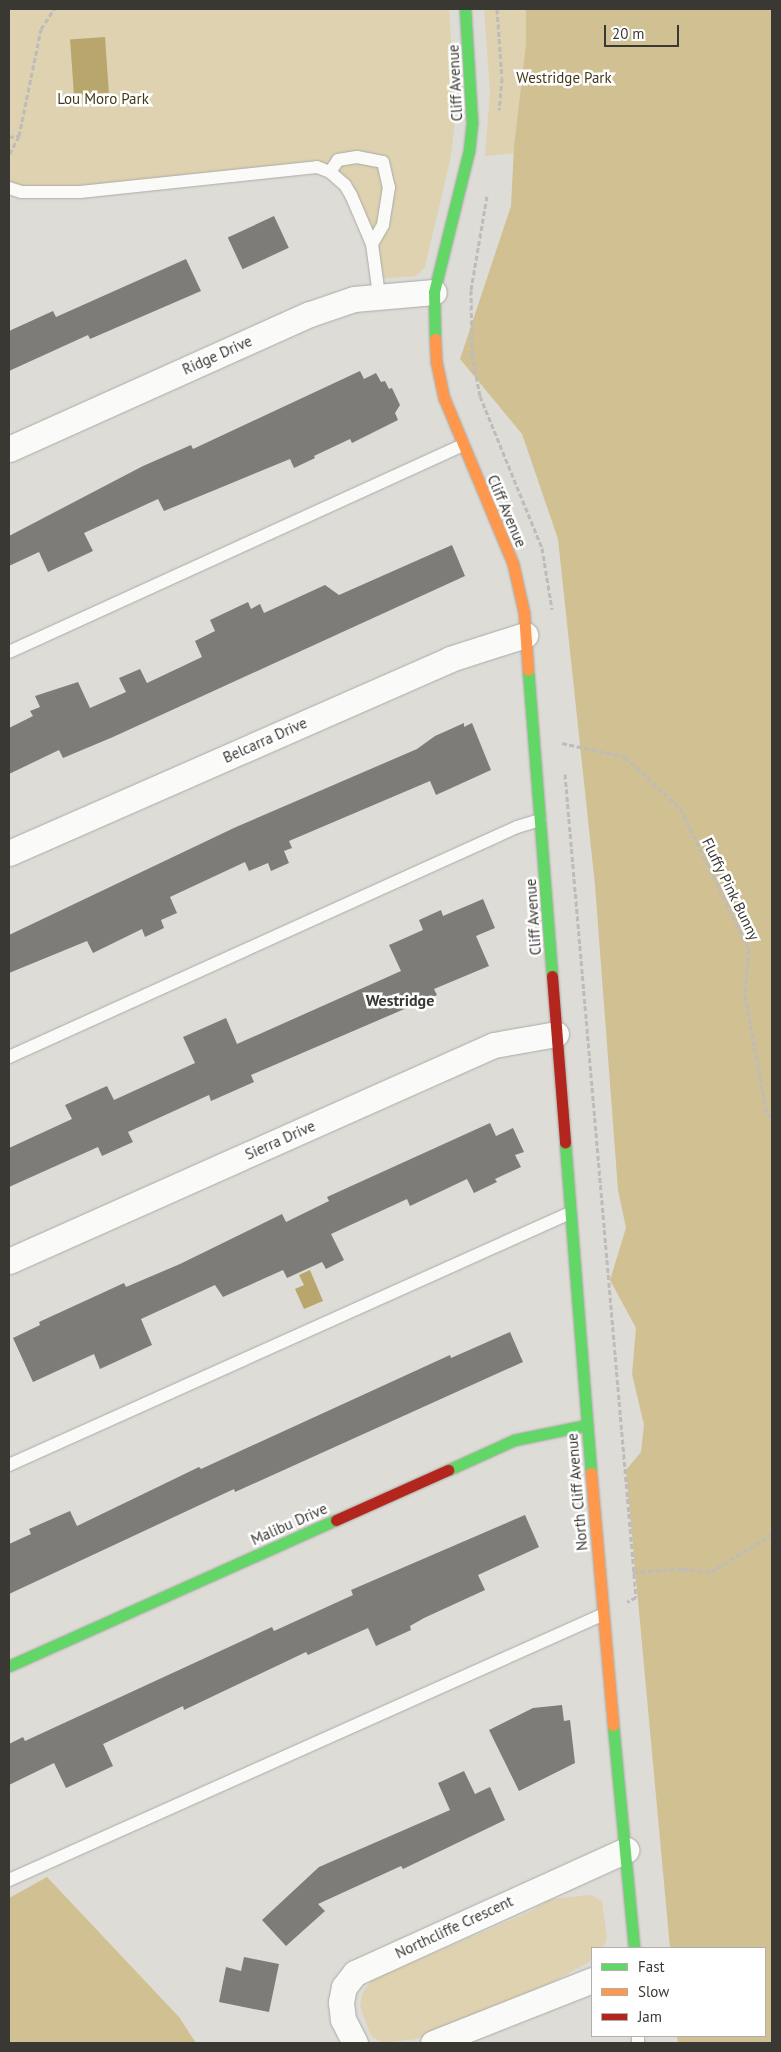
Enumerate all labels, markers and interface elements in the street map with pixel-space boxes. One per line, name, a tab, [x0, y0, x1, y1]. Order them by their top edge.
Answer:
scale bar	[606, 15, 681, 47]
text: 20 m	[612, 24, 645, 43]
street label: Cliff Avenue	[444, 44, 466, 122]
park label: Westridge Park	[516, 69, 612, 87]
park label: Lou Moro Park	[57, 90, 149, 108]
street label: Ridge Drive	[179, 332, 255, 378]
street label: Cliff Avenue	[484, 472, 530, 550]
street label: Belcarra Drive	[220, 713, 310, 767]
street label: Fluffy Pink Bunny	[698, 834, 764, 944]
street label: Cliff Avenue	[521, 878, 545, 956]
district label: Westridge	[366, 990, 434, 1010]
street label: Sierra Drive	[242, 1117, 318, 1163]
street label: North Cliff Avenue	[563, 1432, 591, 1552]
street label: Malibu Drive	[248, 1499, 330, 1549]
street label: Northcliffe Crescent	[392, 1892, 516, 1962]
legend	[591, 1947, 766, 2037]
text: Fast	[638, 1957, 665, 1976]
text: Slow	[638, 1982, 669, 2001]
text: Jam	[638, 2007, 662, 2026]

